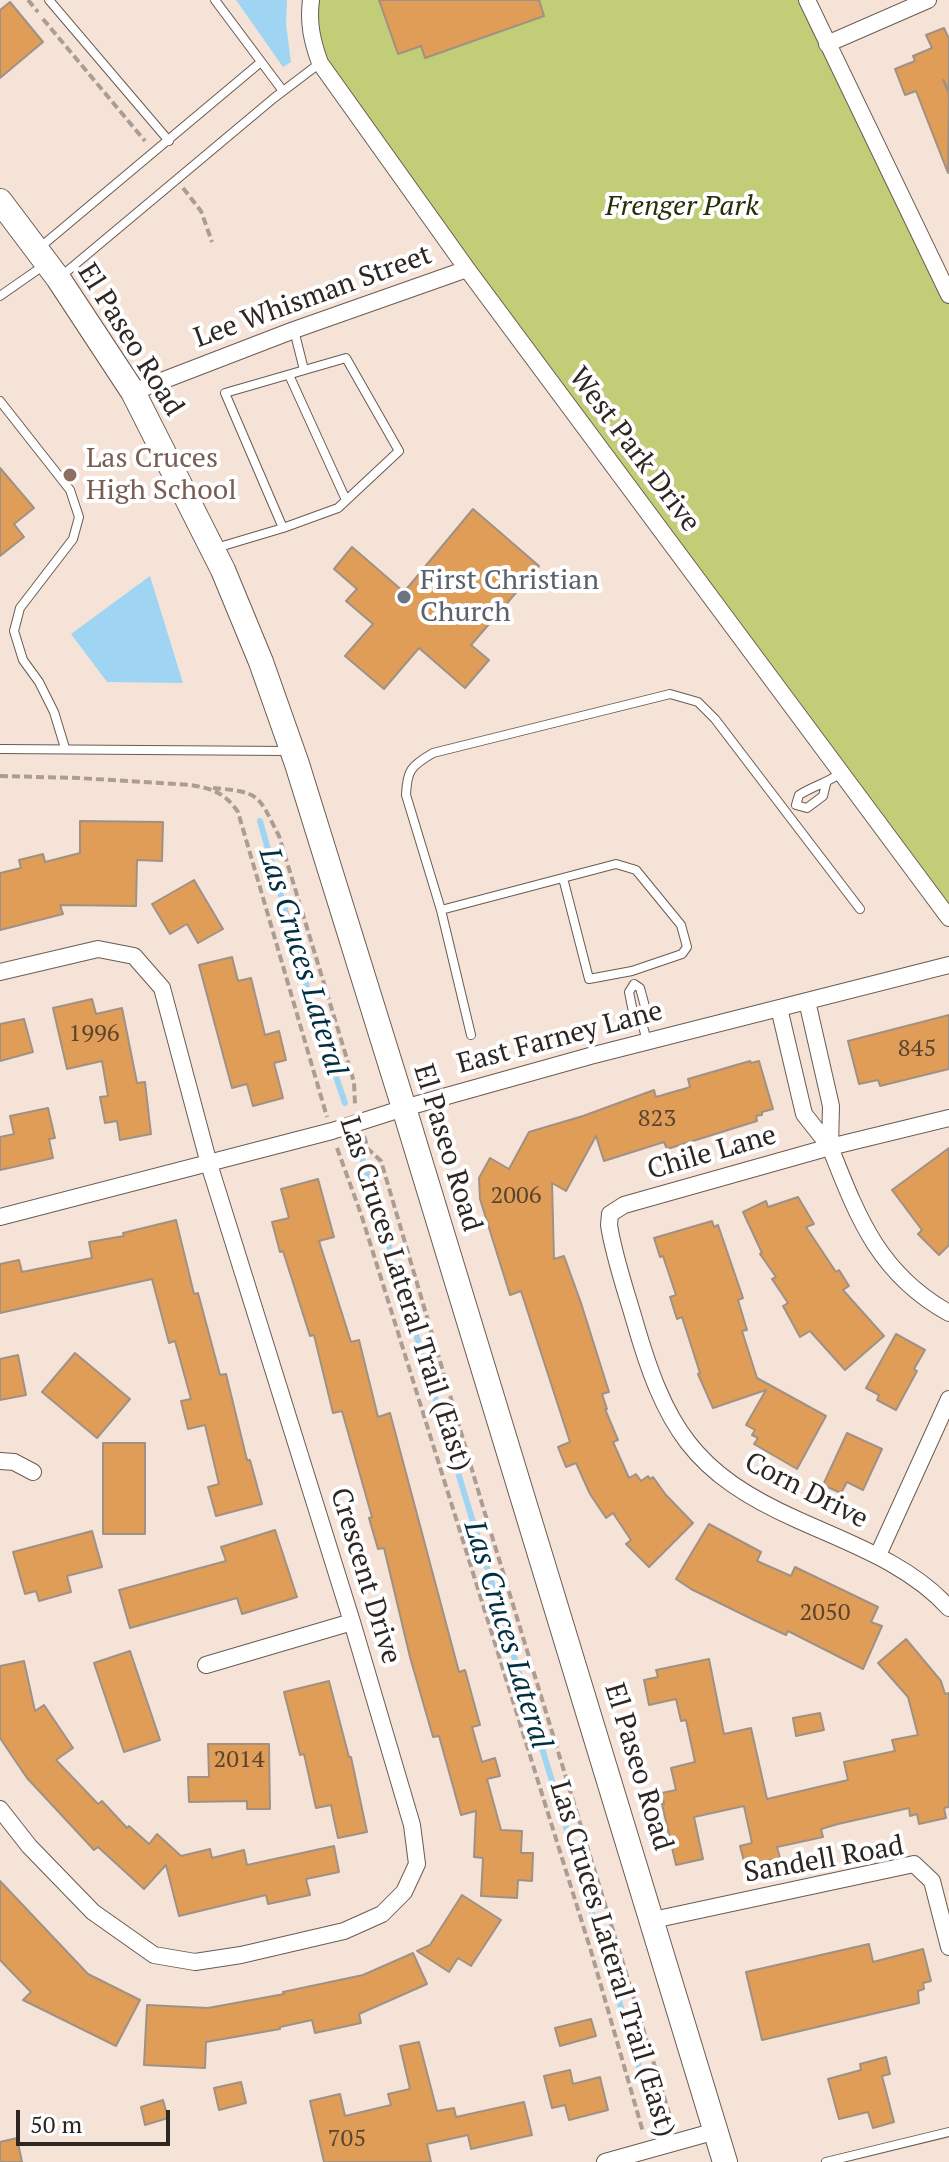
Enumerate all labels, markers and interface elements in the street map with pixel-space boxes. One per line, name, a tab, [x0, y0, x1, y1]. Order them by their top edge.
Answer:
park label: Frenger Park	[605, 190, 759, 224]
street label: Lee Whisman Street	[190, 238, 436, 356]
street label: El Paseo Road	[70, 258, 190, 422]
street label: West Park Drive	[561, 361, 707, 539]
place label: Las Cruces High School	[86, 442, 237, 508]
marker: Las Cruces High School	[61, 466, 79, 484]
place label: First Christian Church	[420, 564, 599, 630]
marker: First Christian Church	[395, 588, 413, 606]
water label: Las Cruces Lateral	[250, 843, 354, 1081]
street label: East Farney Lane	[454, 994, 666, 1082]
house number: 1996	[68, 1020, 120, 1048]
house number: 845	[898, 1035, 936, 1063]
street label: El Paseo Road	[406, 1060, 488, 1236]
house number: 823	[638, 1105, 676, 1133]
street label: Las Cruces Lateral Trail (East)	[332, 1113, 478, 1475]
street label: Chile Lane	[644, 1119, 780, 1187]
house number: 2006	[490, 1182, 542, 1210]
street label: Corn Drive	[739, 1446, 873, 1536]
street label: Crescent Drive	[322, 1484, 408, 1668]
water label: Las Cruces Lateral	[455, 1516, 559, 1754]
house number: 2050	[799, 1599, 851, 1627]
street label: El Paseo Road	[597, 1679, 679, 1855]
house number: 2014	[213, 1746, 265, 1774]
street label: Las Cruces Lateral Trail (East)	[542, 1777, 682, 2141]
street label: Sandell Road	[742, 1829, 906, 1891]
scale bar	[20, 2094, 174, 2144]
text: 50 m	[30, 2108, 82, 2140]
house number: 705	[328, 2125, 366, 2153]

